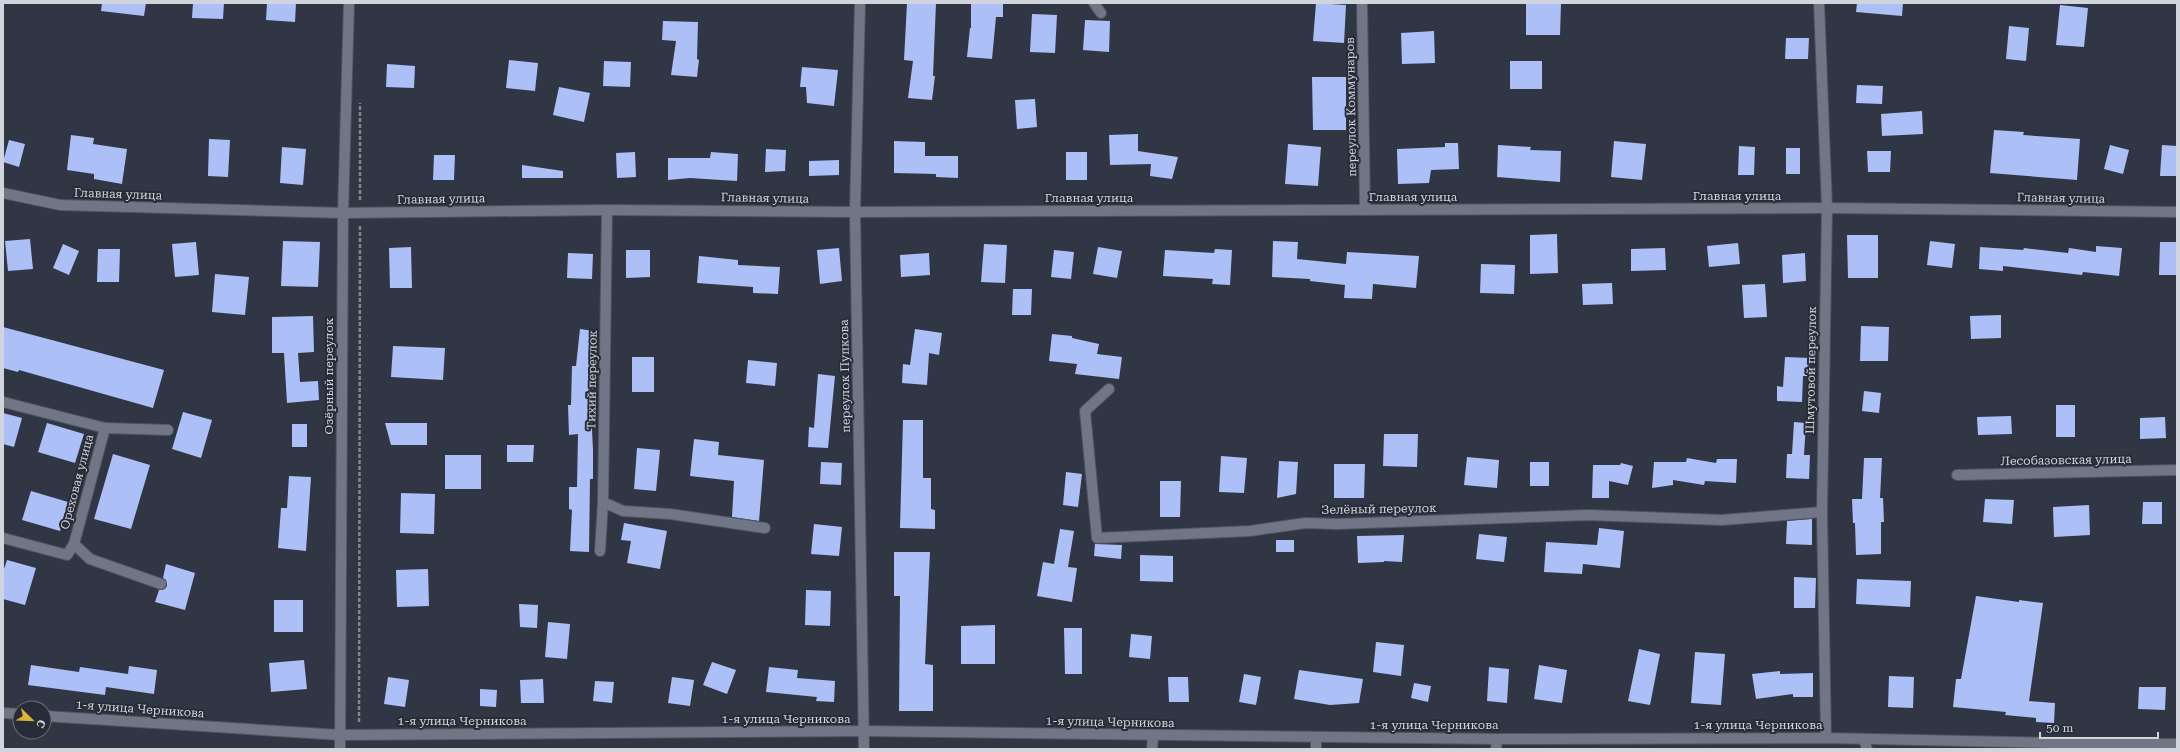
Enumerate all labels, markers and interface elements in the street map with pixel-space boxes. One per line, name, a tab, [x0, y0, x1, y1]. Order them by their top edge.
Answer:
street label: переулок Коммунаров	[1343, 37, 1359, 177]
street label: Главная улица	[74, 185, 163, 203]
street label: Главная улица	[1693, 189, 1782, 203]
street label: Главная улица	[721, 190, 810, 206]
street label: Главная улица	[1369, 190, 1458, 204]
street label: Главная улица	[2017, 190, 2106, 206]
street label: Главная улица	[397, 191, 486, 207]
street label: Главная улица	[1045, 191, 1134, 205]
street label: Шмутовой переулок	[1803, 306, 1819, 434]
street label: Озёрный переулок	[322, 317, 336, 434]
street label: переулок Пупкова	[837, 319, 853, 433]
street label: Тихий переулок	[584, 330, 600, 430]
street label: Ореховая улица	[58, 432, 97, 531]
street label: Лесобазовская улица	[2000, 452, 2132, 468]
street label: Зелёный переулок	[1321, 501, 1437, 517]
street label: 1-я улица Черникова	[75, 698, 205, 721]
north arrow	[12, 700, 52, 740]
street label: 1-я улица Черникова	[722, 712, 851, 726]
street label: 1-я улица Черникова	[398, 714, 527, 728]
street label: 1-я улица Черникова	[1045, 714, 1175, 730]
scale bar	[2040, 714, 2158, 740]
text: С	[33, 718, 48, 730]
street label: 1-я улица Черникова	[1370, 718, 1499, 732]
street label: 1-я улица Черникова	[1694, 718, 1823, 732]
text: 50 m	[2046, 721, 2073, 735]

